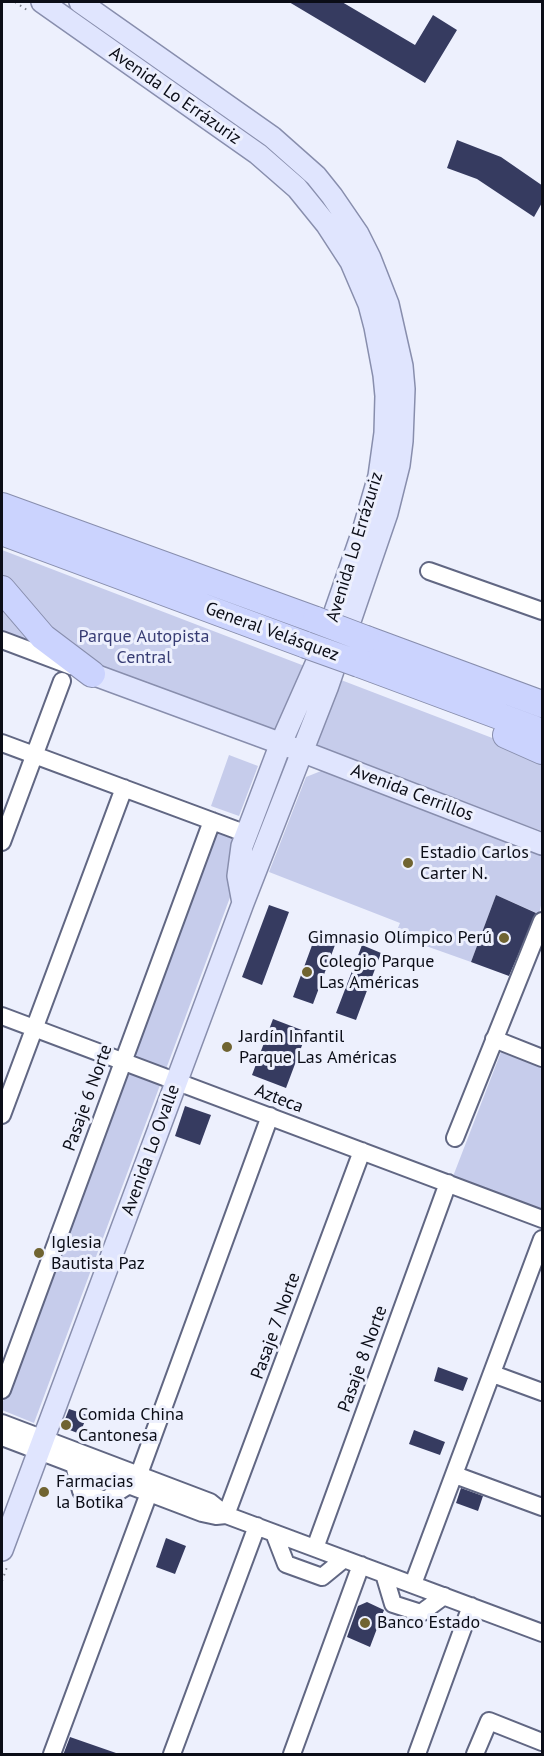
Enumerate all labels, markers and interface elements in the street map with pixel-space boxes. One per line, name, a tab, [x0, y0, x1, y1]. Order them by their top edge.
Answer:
street label: Avenida Lo Errázuriz	[105, 42, 245, 150]
street label: Avenida Lo Errázuriz	[322, 469, 388, 625]
street label: General Velásquez	[202, 598, 342, 666]
park label: Parque Autopista Central	[79, 626, 209, 668]
street label: Avenida Cerrillos	[348, 760, 476, 826]
place label: Estadio Carlos Carter N.	[420, 842, 529, 884]
marker: Estadio Carlos Carter N.	[401, 856, 415, 870]
place label: Gimnasio Olímpico Perú	[308, 927, 492, 949]
marker: Gimnasio Olímpico Perú	[497, 931, 511, 945]
place label: Colegio Parque Las Américas	[319, 951, 434, 994]
marker: Colegio Parque Las Américas	[300, 965, 314, 979]
place label: Jardín Infantil Parque Las Américas	[239, 1026, 397, 1068]
marker: Jardín Infantil Parque Las Américas	[220, 1040, 234, 1054]
street label: Pasaje 6 Norte	[59, 1042, 117, 1154]
street label: Azteca	[252, 1080, 306, 1118]
street label: Avenida Lo Ovalle	[117, 1082, 185, 1218]
place label: Iglesia Bautista Paz	[51, 1232, 145, 1274]
marker: Iglesia Bautista Paz	[32, 1246, 46, 1260]
street label: Pasaje 7 Norte	[247, 1270, 305, 1382]
street label: Pasaje 8 Norte	[334, 1303, 392, 1415]
place label: Comida China Cantonesa	[78, 1404, 184, 1446]
marker: Comida China Cantonesa	[59, 1418, 73, 1432]
place label: Farmacias la Botika	[56, 1471, 133, 1514]
marker: Farmacias la Botika	[37, 1485, 51, 1499]
place label: Banco Estado	[377, 1612, 480, 1634]
marker: Banco Estado	[358, 1616, 372, 1630]

